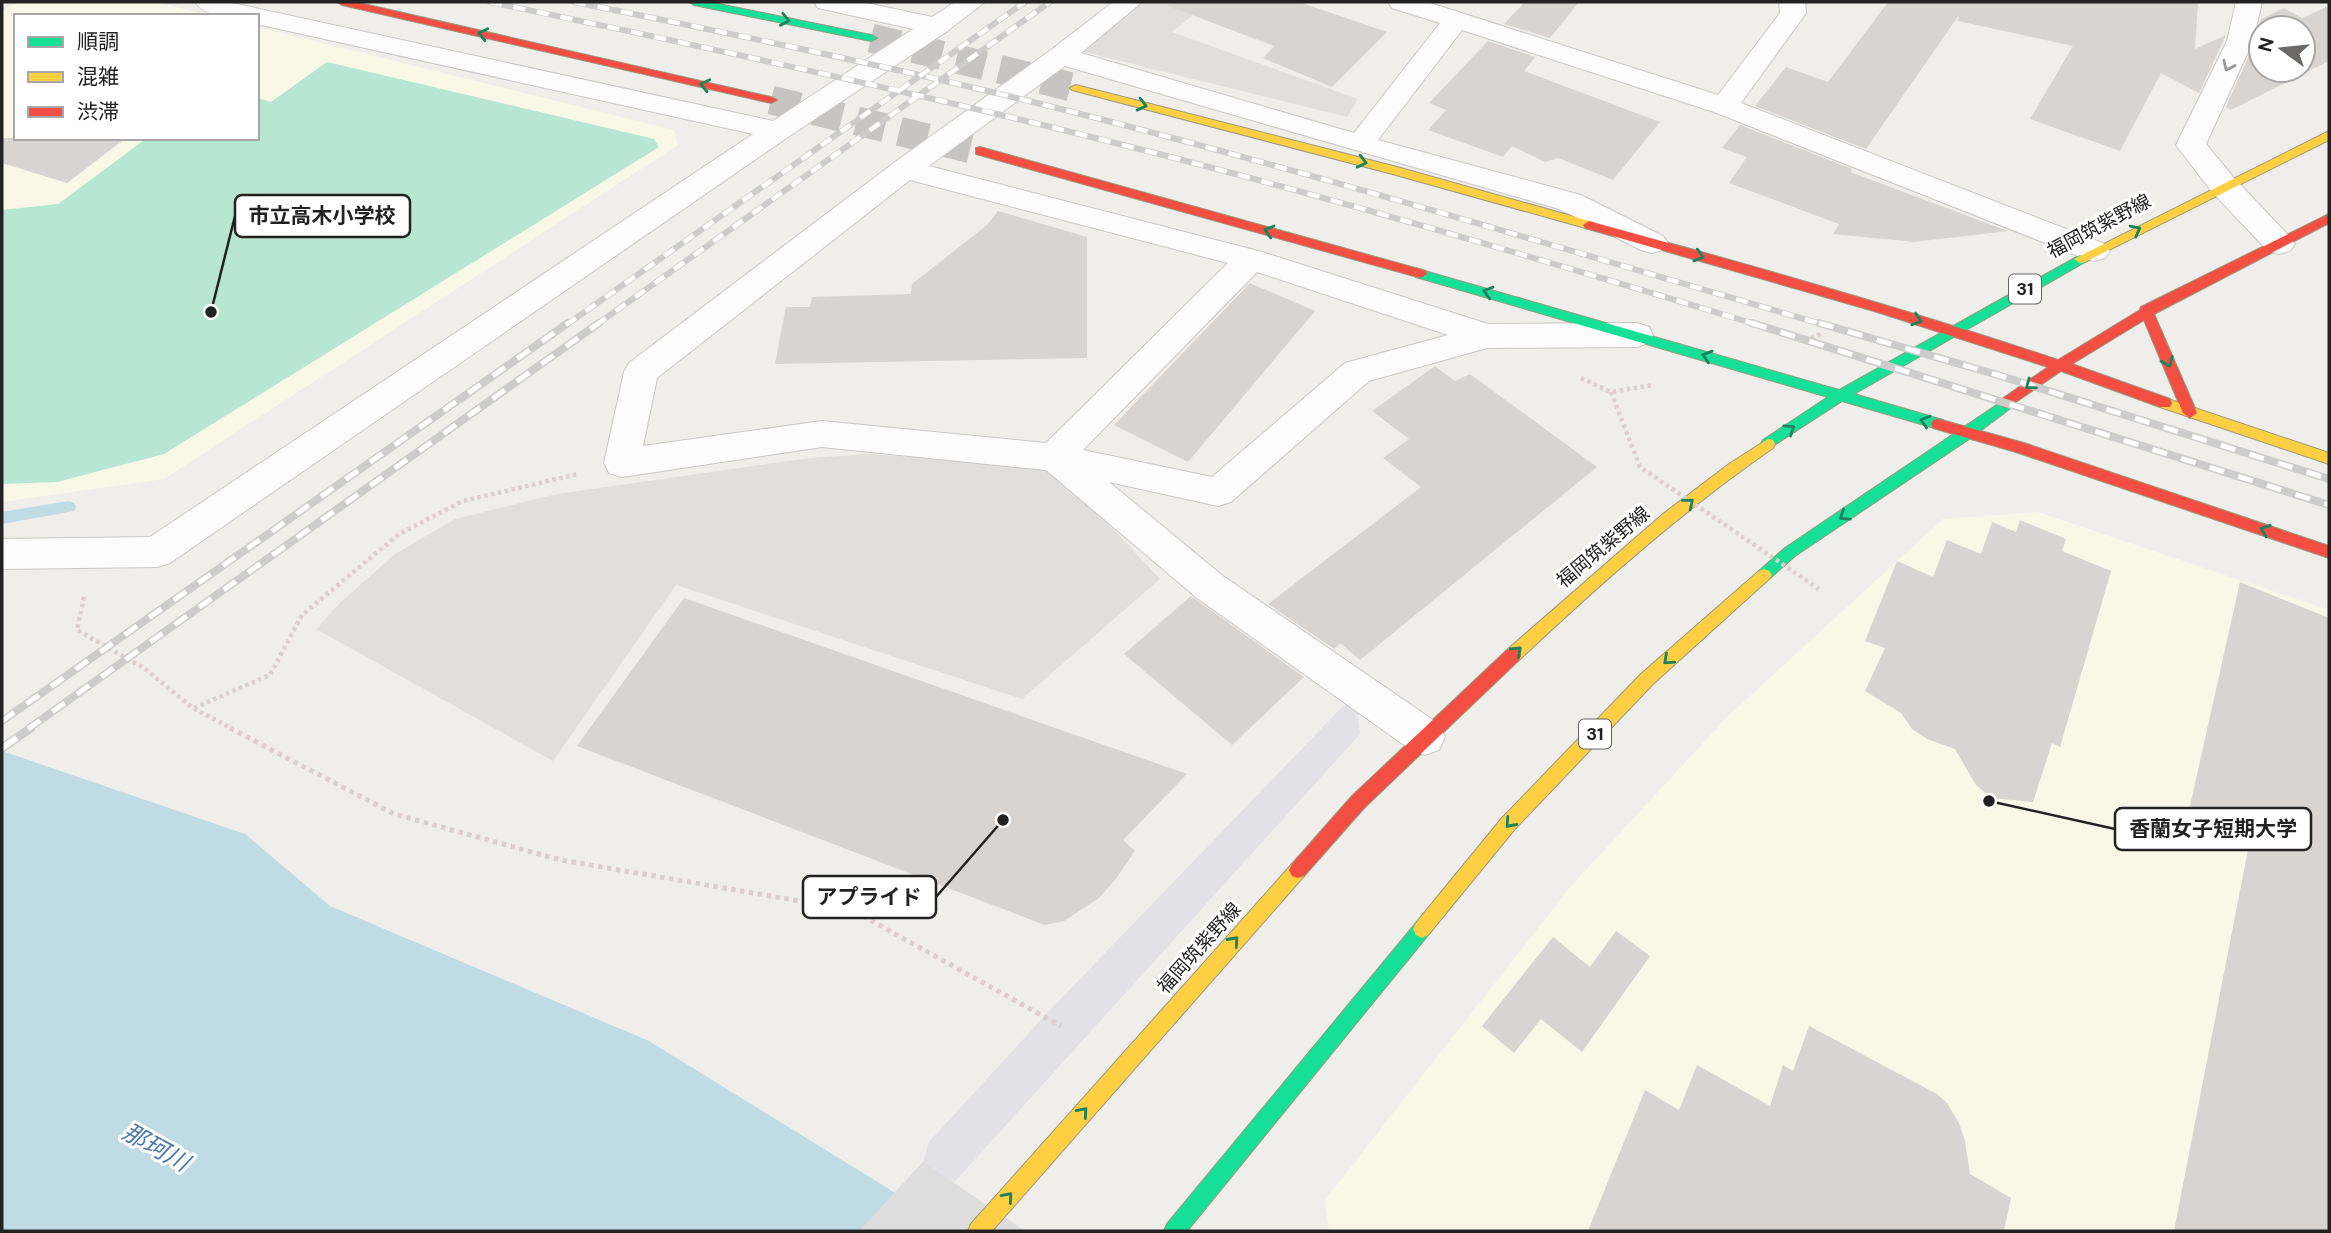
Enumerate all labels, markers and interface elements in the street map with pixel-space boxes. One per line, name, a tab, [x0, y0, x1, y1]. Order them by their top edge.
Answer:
one-way arrow	[779, 12, 791, 27]
legend	[14, 14, 259, 140]
north arrow	[2247, 14, 2317, 84]
one-way arrow	[477, 27, 489, 42]
text: 順調	[77, 28, 119, 56]
text: N	[2252, 35, 2280, 55]
one-way arrow	[2222, 59, 2236, 71]
text: 混雑	[77, 63, 119, 91]
one-way arrow	[699, 78, 711, 93]
one-way arrow	[1136, 97, 1148, 111]
text: 渋滞	[77, 98, 119, 126]
one-way arrow	[1356, 154, 1368, 168]
street label: 福岡筑紫野線	[2043, 188, 2155, 264]
callout: 市立高木小学校	[235, 195, 410, 237]
text: 市立高木小学校	[249, 202, 396, 230]
one-way arrow	[1264, 224, 1276, 239]
one-way arrow	[2129, 225, 2141, 239]
one-way arrow	[1693, 248, 1705, 263]
road number: 31	[2009, 274, 2041, 304]
one-way arrow	[1483, 286, 1495, 301]
one-way arrow	[1911, 311, 1923, 326]
one-way arrow	[1701, 349, 1713, 364]
one-way arrow	[2160, 354, 2174, 367]
one-way arrow	[2025, 377, 2038, 390]
one-way arrow	[1919, 414, 1931, 429]
one-way arrow	[1782, 425, 1795, 438]
one-way arrow	[1681, 499, 1694, 511]
street label: 福岡筑紫野線	[1551, 501, 1655, 593]
one-way arrow	[1839, 508, 1852, 520]
one-way arrow	[2259, 524, 2271, 538]
one-way arrow	[1509, 647, 1522, 659]
one-way arrow	[1664, 652, 1677, 664]
road number: 31	[1579, 720, 1611, 748]
callout: 香蘭女子短期大学	[2115, 808, 2311, 850]
one-way arrow	[1506, 815, 1518, 828]
text: 香蘭女子短期大学	[2129, 815, 2297, 843]
callout: アプライド	[803, 876, 936, 918]
text: アプライド	[817, 883, 922, 911]
street label: 福岡筑紫野線	[1152, 897, 1246, 999]
one-way arrow	[1225, 936, 1238, 949]
one-way arrow	[1075, 1107, 1087, 1120]
water label: 那珂川	[117, 1116, 198, 1179]
one-way arrow	[1000, 1192, 1012, 1205]

